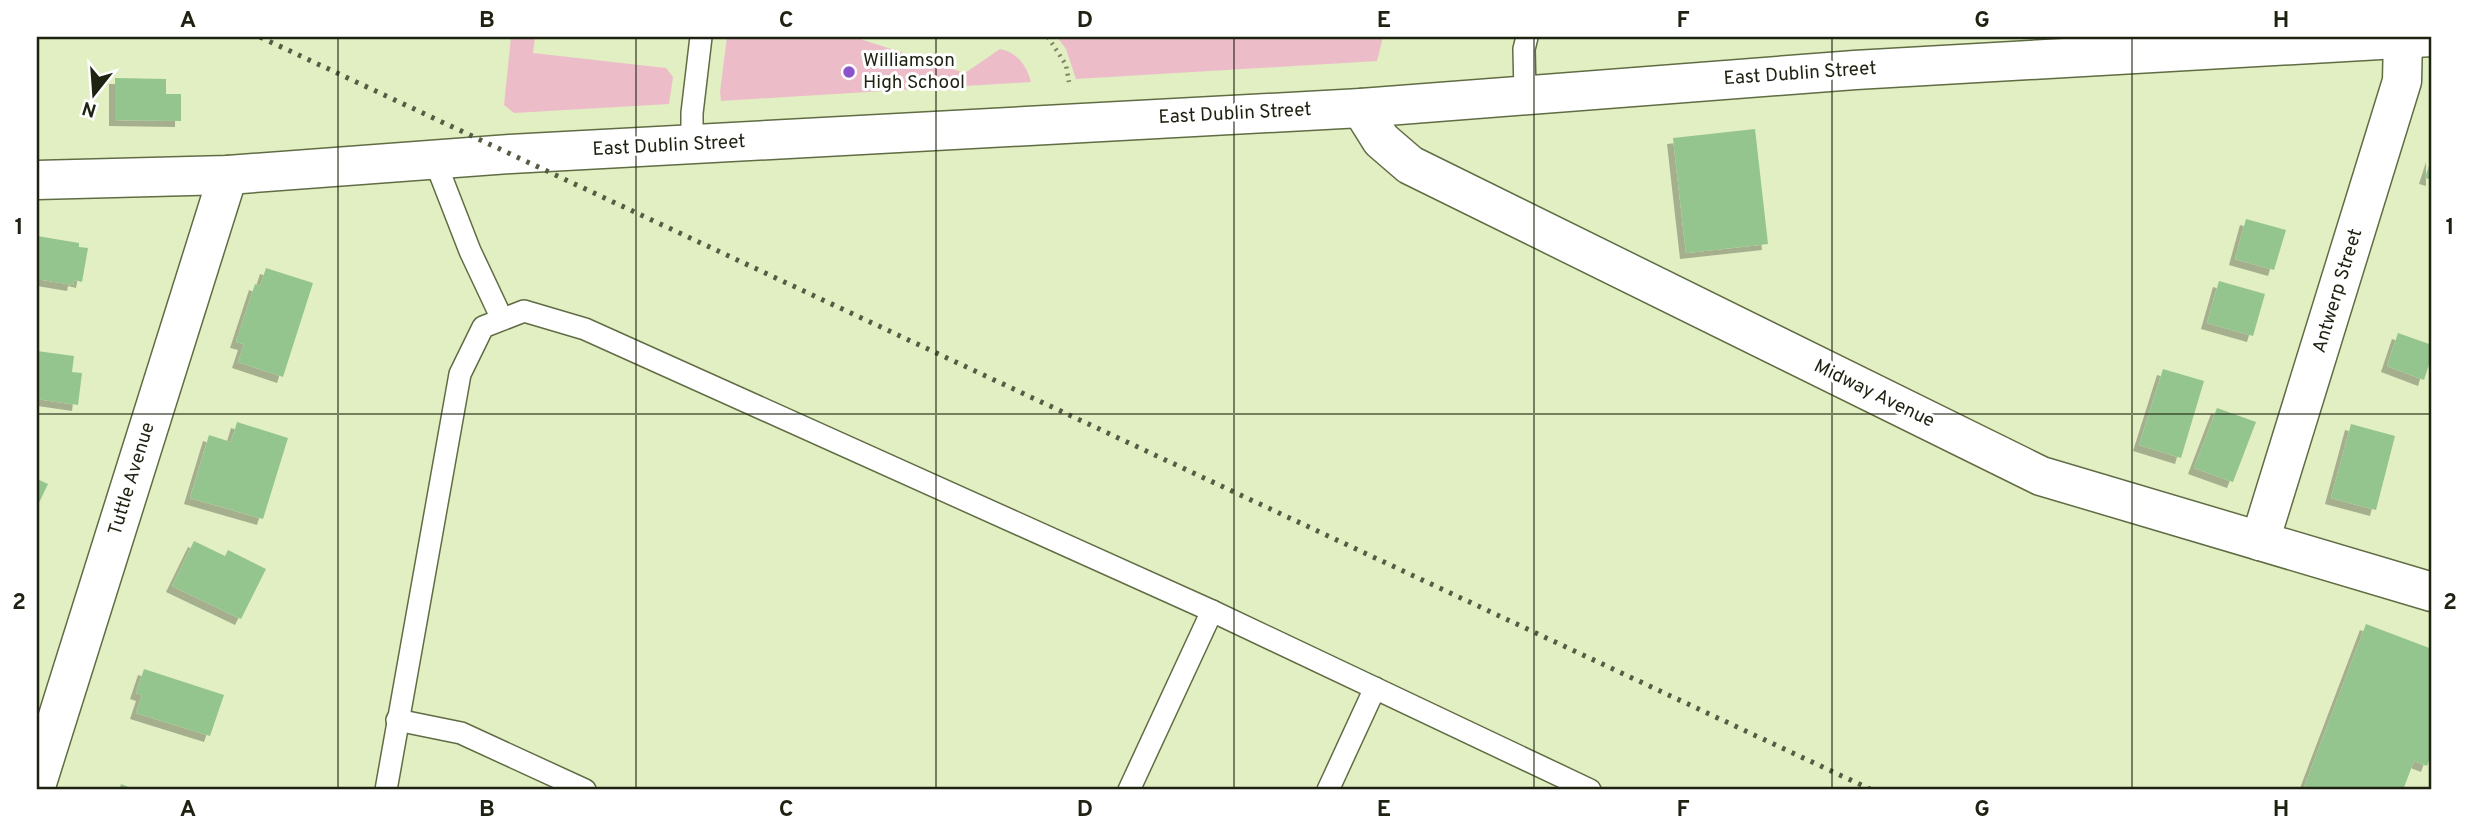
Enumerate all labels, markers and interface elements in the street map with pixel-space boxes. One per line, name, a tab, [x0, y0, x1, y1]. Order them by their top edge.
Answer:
text: A	[180, 7, 196, 36]
text: B	[479, 7, 495, 36]
text: C	[779, 7, 793, 36]
text: D	[1077, 7, 1093, 36]
text: E	[1377, 7, 1391, 36]
text: F	[1676, 7, 1690, 36]
text: G	[1974, 7, 1990, 36]
text: H	[2273, 7, 2289, 36]
place label: Williamson High School	[863, 49, 965, 95]
street label: East Dublin Street	[1723, 57, 1877, 91]
north arrow	[60, 60, 130, 130]
marker: Williamson High School	[841, 64, 857, 80]
text: N	[80, 95, 100, 122]
street label: East Dublin Street	[1158, 98, 1312, 130]
street label: East Dublin Street	[592, 130, 746, 162]
text: 1	[14, 214, 24, 243]
text: 1	[2445, 214, 2455, 243]
street label: Antwerp Street	[2308, 226, 2368, 356]
street label: Midway Avenue	[1810, 354, 1938, 434]
street label: Tuttle Avenue	[103, 419, 161, 539]
text: 2	[12, 589, 26, 618]
text: 2	[2443, 589, 2457, 618]
text: A	[180, 796, 196, 825]
text: B	[479, 796, 495, 825]
text: C	[779, 796, 793, 825]
text: D	[1077, 796, 1093, 825]
text: E	[1377, 796, 1391, 825]
text: F	[1676, 796, 1690, 825]
text: G	[1974, 796, 1990, 825]
text: H	[2273, 796, 2289, 825]

